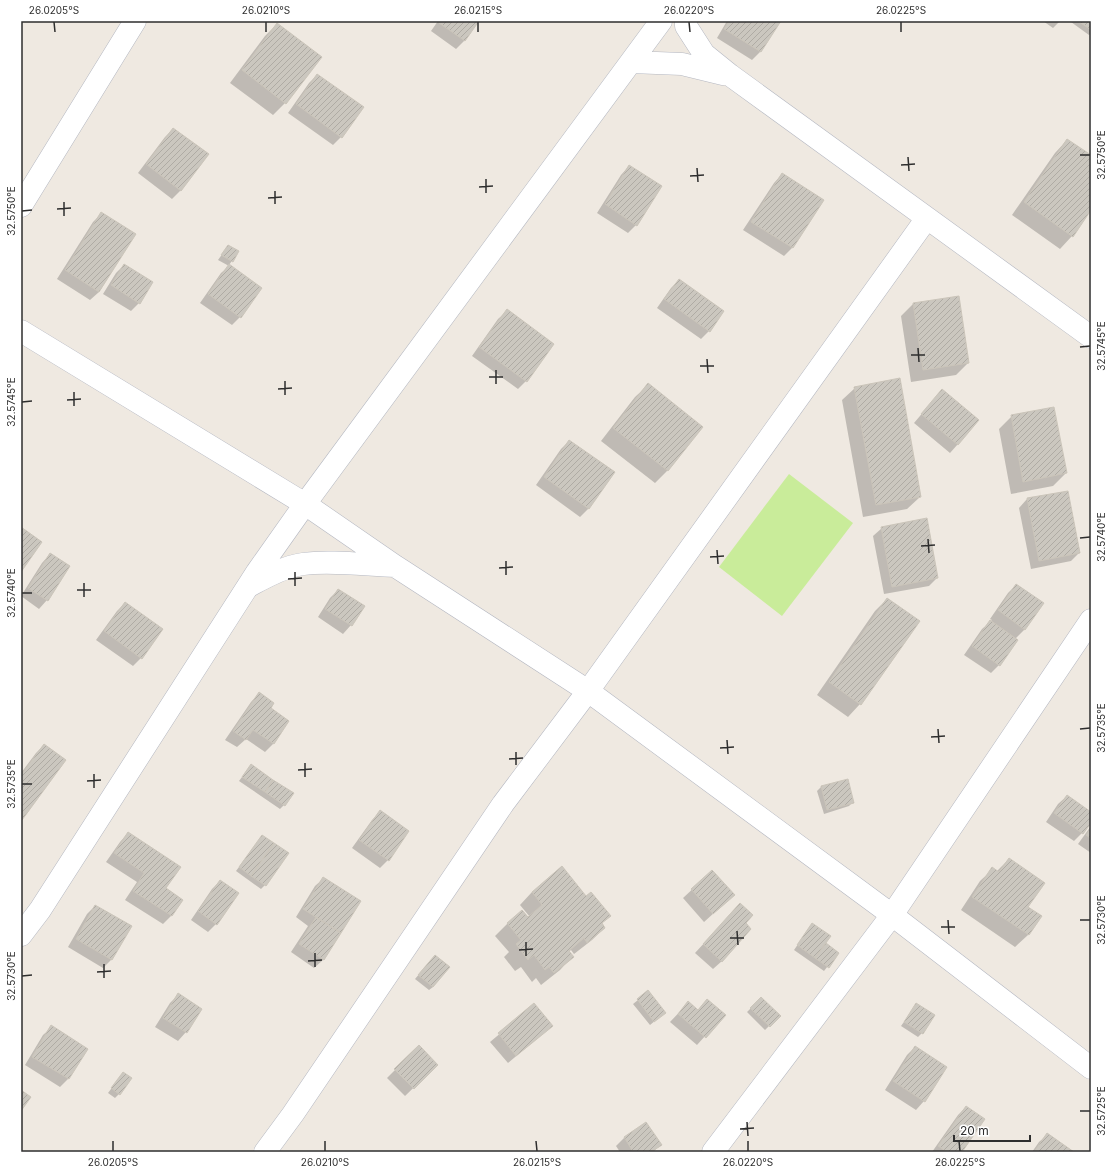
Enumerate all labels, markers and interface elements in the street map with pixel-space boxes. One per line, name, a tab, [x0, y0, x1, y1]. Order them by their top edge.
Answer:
text: 26.0205°S	[29, 4, 79, 16]
text: 26.0210°S	[242, 4, 290, 16]
text: 26.0215°S	[454, 4, 502, 16]
text: 26.0220°S	[664, 4, 714, 16]
text: 26.0225°S	[876, 4, 926, 16]
text: 32.5750°E	[1095, 130, 1107, 180]
text: 32.5750°E	[5, 186, 17, 236]
text: 32.5745°E	[1095, 321, 1107, 371]
text: 32.5745°E	[5, 377, 17, 427]
text: 32.5740°E	[1095, 512, 1107, 562]
text: 32.5740°E	[5, 568, 17, 618]
text: 32.5735°E	[1095, 703, 1107, 753]
text: 32.5735°E	[5, 759, 17, 809]
text: 32.5730°E	[1095, 895, 1107, 945]
text: 32.5730°E	[5, 951, 17, 1001]
text: 32.5725°E	[1095, 1086, 1107, 1136]
scale bar	[954, 1117, 1030, 1143]
text: 20 m	[960, 1123, 989, 1138]
text: 26.0205°S	[88, 1156, 138, 1168]
text: 26.0210°S	[301, 1156, 349, 1168]
text: 26.0215°S	[513, 1156, 561, 1168]
text: 26.0220°S	[723, 1156, 773, 1168]
text: 26.0225°S	[935, 1156, 985, 1168]

